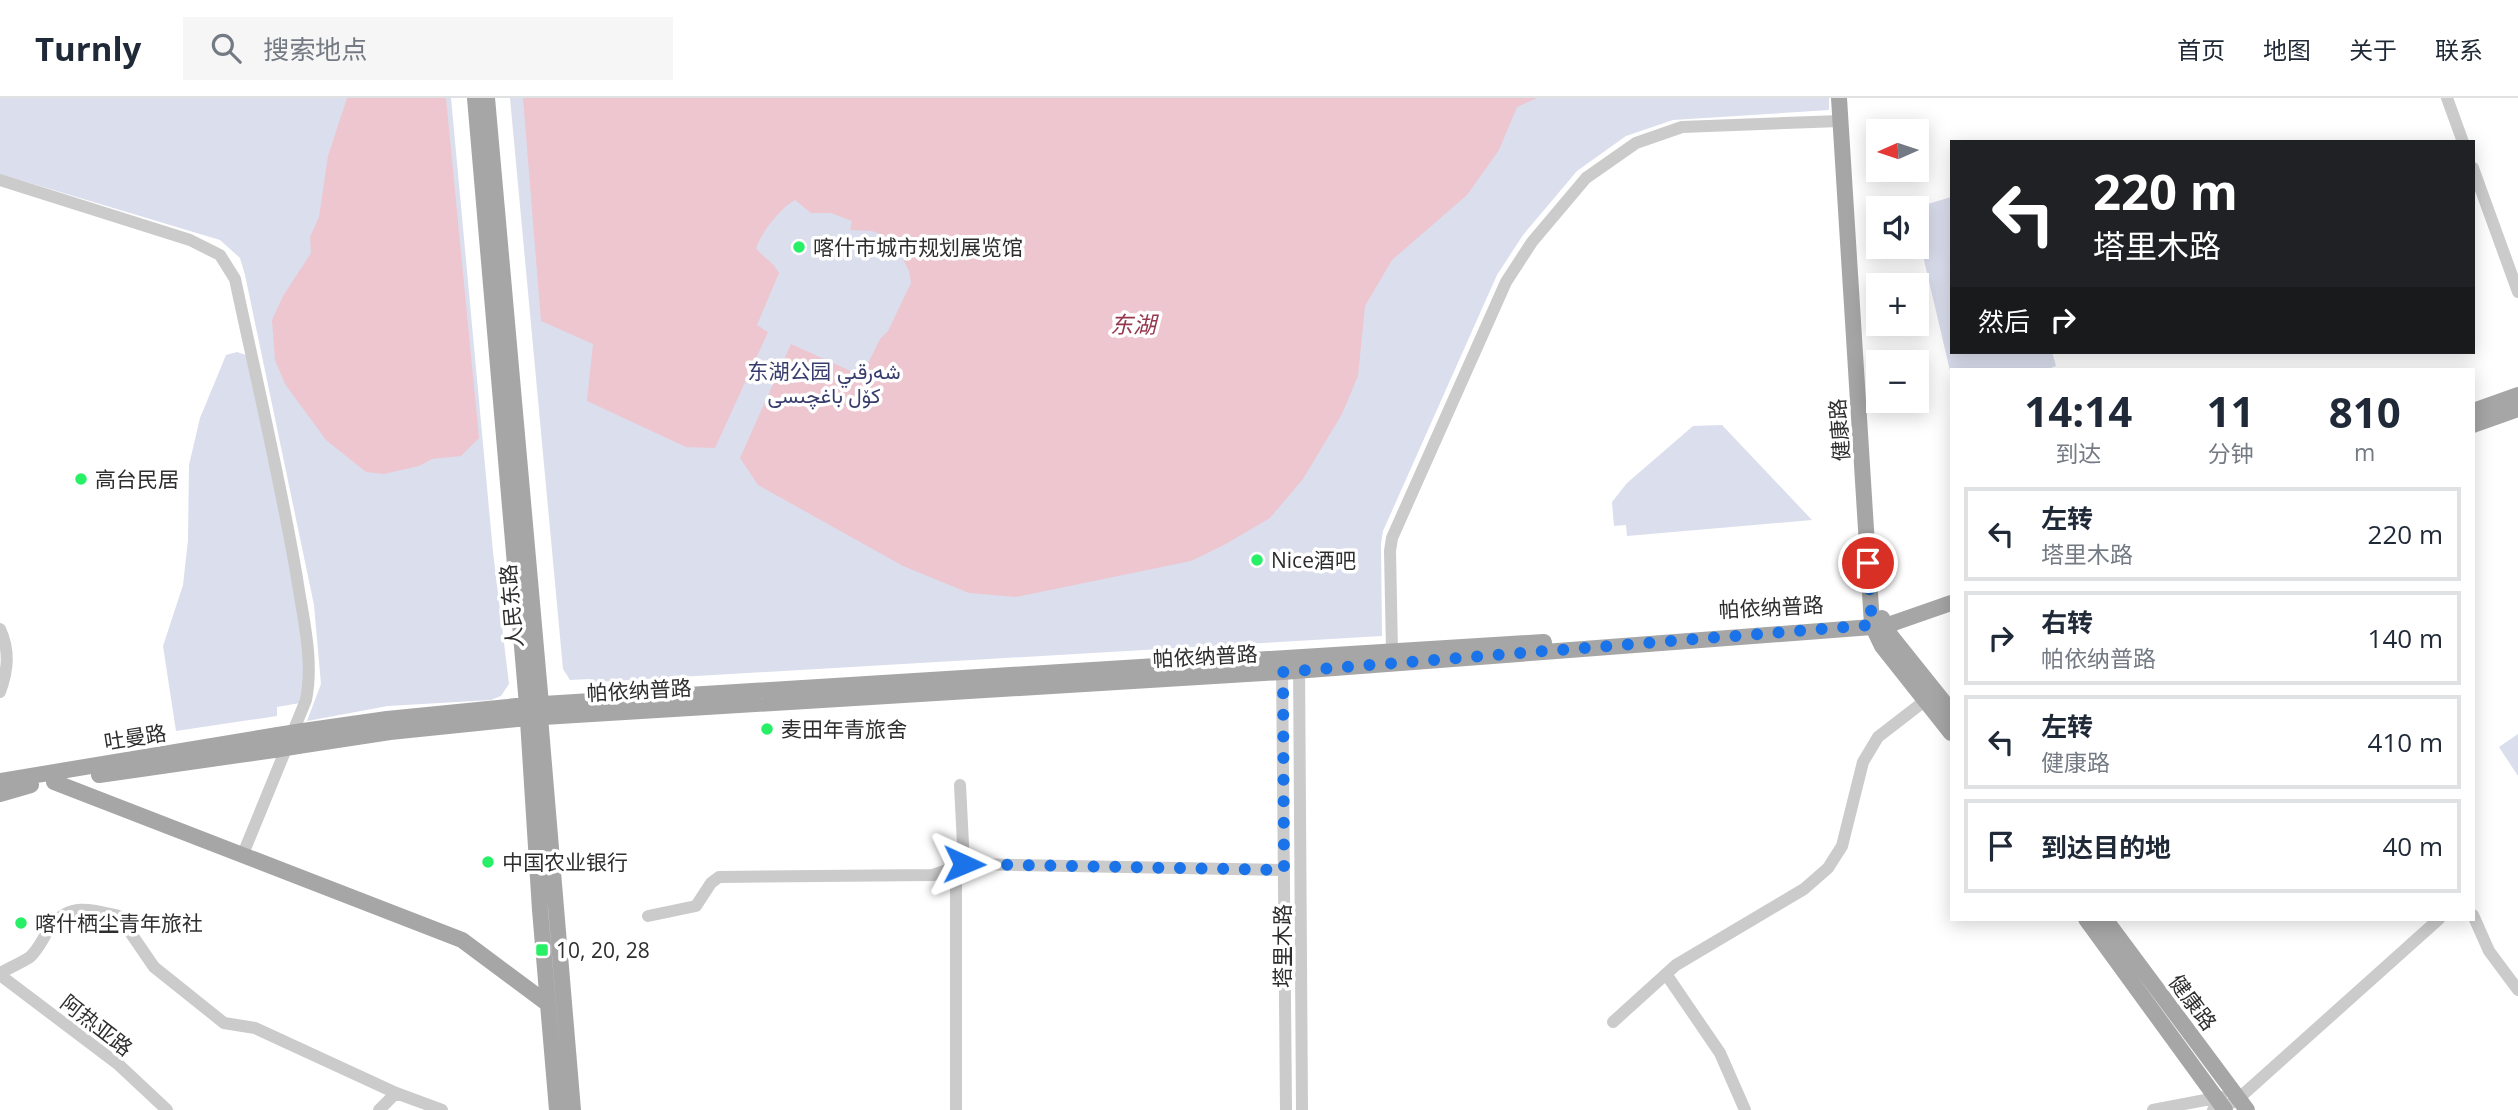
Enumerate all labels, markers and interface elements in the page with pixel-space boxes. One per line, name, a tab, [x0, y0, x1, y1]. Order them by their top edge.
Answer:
search box	[183, 17, 673, 80]
text: Turnly	[35, 26, 141, 71]
icon: search	[207, 29, 245, 67]
text: 搜索地点	[263, 31, 367, 67]
text: 首页	[2177, 33, 2225, 66]
text: 地图	[2263, 33, 2311, 66]
text: 关于	[2349, 33, 2397, 66]
text: 联系	[2435, 33, 2483, 66]
north arrow	[1866, 119, 1928, 182]
map controls	[1866, 119, 1929, 413]
text: 220 m	[2093, 158, 2238, 224]
icon: left	[1978, 168, 2069, 259]
button: sound	[1866, 196, 1929, 259]
text: 塔里木路	[2093, 224, 2221, 267]
place label: 喀什市城市规划展览馆	[813, 233, 1023, 261]
marker: 喀什市城市规划展览馆	[791, 239, 807, 255]
button: +	[1866, 273, 1929, 336]
icon: right	[2044, 301, 2082, 339]
text: 然后	[1978, 303, 2030, 339]
water label: 东湖	[1110, 308, 1159, 340]
button: −	[1866, 350, 1929, 413]
park label: 东湖公园 شەرقىي كۆل باغچىسى	[748, 357, 900, 410]
text: 14:14	[2024, 382, 2132, 439]
text: 11	[2206, 382, 2255, 439]
text: 810	[2329, 383, 2401, 440]
street label: 健康路	[1823, 398, 1855, 462]
text: m	[2354, 436, 2375, 468]
text: 到达	[2055, 437, 2101, 469]
text: 分钟	[2208, 437, 2254, 469]
place label: 高台民居	[95, 465, 179, 493]
marker: 高台民居	[73, 471, 89, 487]
text: 左转	[2041, 500, 2093, 536]
icon: left	[1982, 515, 2020, 553]
text: 220 m	[2368, 516, 2443, 552]
pin	[1838, 533, 1898, 593]
text: 塔里木路	[2041, 538, 2133, 570]
icon: arrive	[1849, 544, 1887, 582]
place label: Nice酒吧	[1271, 546, 1356, 574]
marker: Nice酒吧	[1249, 552, 1265, 568]
street label: 人民东路	[493, 563, 529, 649]
street label: 帕依纳普路	[1718, 590, 1824, 624]
text: 右转	[2041, 604, 2093, 640]
icon: right	[1982, 619, 2020, 657]
text: 140 m	[2368, 620, 2443, 656]
street label: 帕依纳普路	[1152, 639, 1258, 673]
text: 帕依纳普路	[2041, 642, 2156, 674]
street label: 帕依纳普路	[586, 673, 692, 707]
text: 左转	[2041, 708, 2093, 744]
place label: 麦田年青旅舍	[781, 715, 907, 743]
street label: 吐曼路	[102, 718, 168, 756]
marker: 麦田年青旅舍	[759, 721, 775, 737]
icon: left	[1982, 723, 2020, 761]
text: 410 m	[2368, 724, 2443, 760]
text: 健康路	[2041, 746, 2110, 778]
position arrow	[927, 827, 1001, 901]
icon: arrive	[1982, 827, 2020, 865]
text: 40 m	[2382, 828, 2443, 864]
text: 到达目的地	[2041, 829, 2171, 865]
place label: 中国农业银行	[502, 848, 628, 876]
marker: 中国农业银行	[480, 854, 496, 870]
street label: 塔里木路	[1268, 904, 1296, 988]
place label: 喀什栖尘青年旅社	[35, 909, 203, 937]
marker: 喀什栖尘青年旅社	[13, 915, 29, 931]
place label: 10, 20, 28	[556, 936, 650, 964]
marker: 10, 20, 28	[534, 942, 550, 958]
street label: 健康路	[2163, 968, 2223, 1036]
street label: 阿热亚路	[55, 988, 139, 1062]

